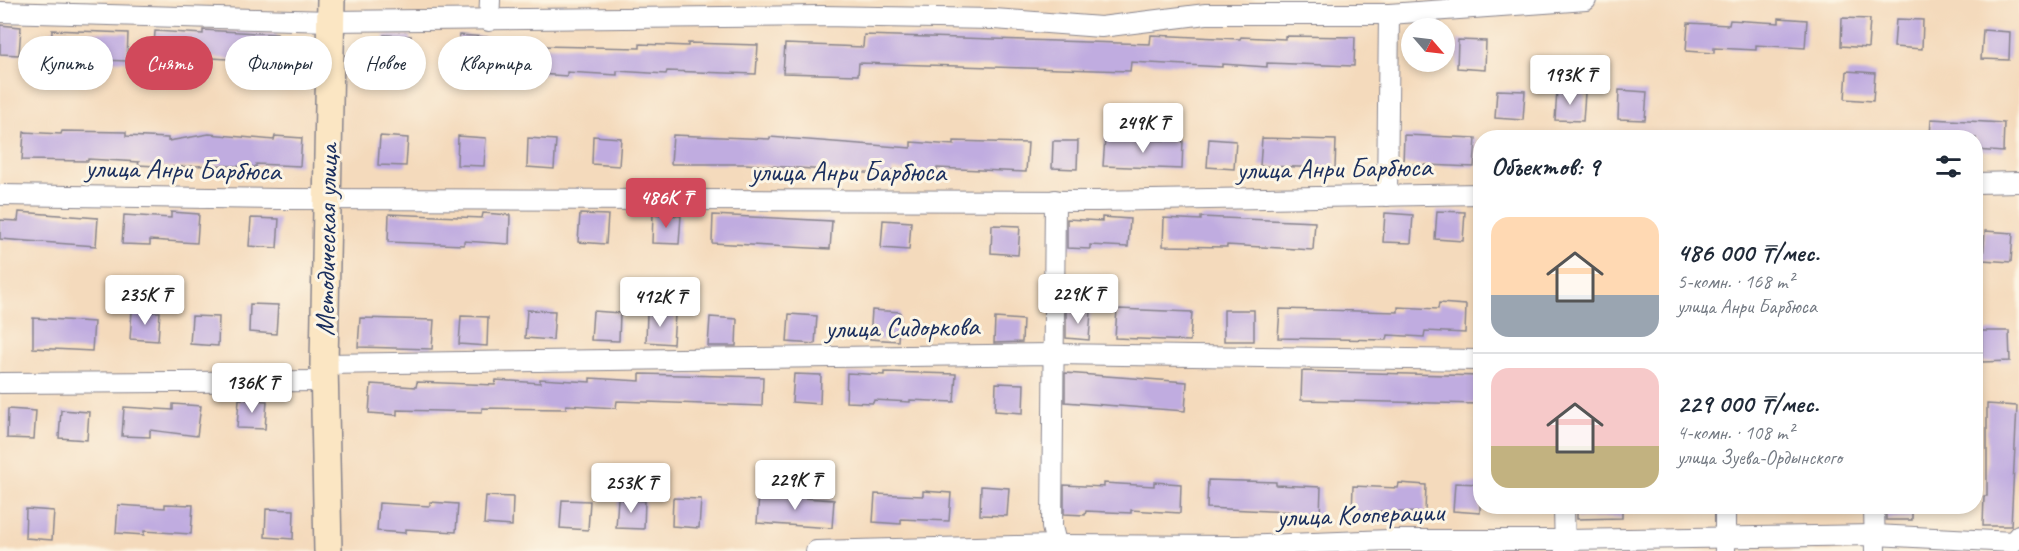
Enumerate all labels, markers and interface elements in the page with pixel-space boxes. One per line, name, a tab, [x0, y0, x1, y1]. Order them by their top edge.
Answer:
north arrow	[1401, 18, 1455, 72]
map controls	[1401, 18, 1455, 72]
chip: Купить	[18, 36, 113, 90]
chip: Снять	[125, 36, 213, 90]
chip: Фильтры	[225, 36, 332, 90]
chip: Новое	[344, 36, 426, 90]
chip: Квартира	[438, 36, 552, 90]
pin: 193K ₸	[1521, 55, 1619, 106]
text: 193K ₸	[1544, 62, 1596, 87]
pin: 249K ₸	[1094, 103, 1192, 154]
text: 249K ₸	[1117, 110, 1169, 135]
street label: Методическая улица	[307, 141, 345, 336]
street label: улица Анри Барбюса	[1234, 149, 1434, 187]
street label: улица Анри Барбюса	[83, 150, 283, 188]
text: Объектов: 9	[1491, 150, 1599, 183]
icon: filters	[1932, 150, 1965, 183]
street label: улица Анри Барбюса	[748, 154, 948, 189]
pin: 486K ₸	[617, 178, 715, 229]
text: 486K ₸	[640, 185, 692, 210]
text: 486 000 ₸/мес.	[1677, 236, 1819, 269]
icon: home	[1539, 241, 1611, 313]
text: 5-комн. · 168 m²	[1677, 269, 1794, 294]
pin: 229K ₸	[1029, 274, 1127, 325]
pin: 235K ₸	[96, 275, 194, 326]
pin: 412K ₸	[611, 277, 709, 328]
text: 229K ₸	[1052, 281, 1104, 306]
text: 235K ₸	[119, 282, 171, 307]
text: 412K ₸	[634, 284, 686, 309]
text: улица Анри Барбюса	[1677, 294, 1817, 319]
street label: улица Сидоркова	[823, 308, 981, 346]
pin: 136K ₸	[203, 363, 301, 414]
text: 136K ₸	[226, 370, 278, 395]
text: 229 000 ₸/мес.	[1677, 387, 1819, 420]
icon: home	[1539, 392, 1611, 464]
text: 4-комн. · 108 m²	[1677, 420, 1794, 445]
text: улица Зуева-Ордынского	[1677, 445, 1842, 470]
pin: 229K ₸	[746, 460, 844, 511]
pin: 253K ₸	[582, 463, 680, 514]
text: 229K ₸	[769, 467, 821, 492]
text: 253K ₸	[605, 470, 657, 495]
street label: улица Кооперации	[1274, 493, 1447, 534]

